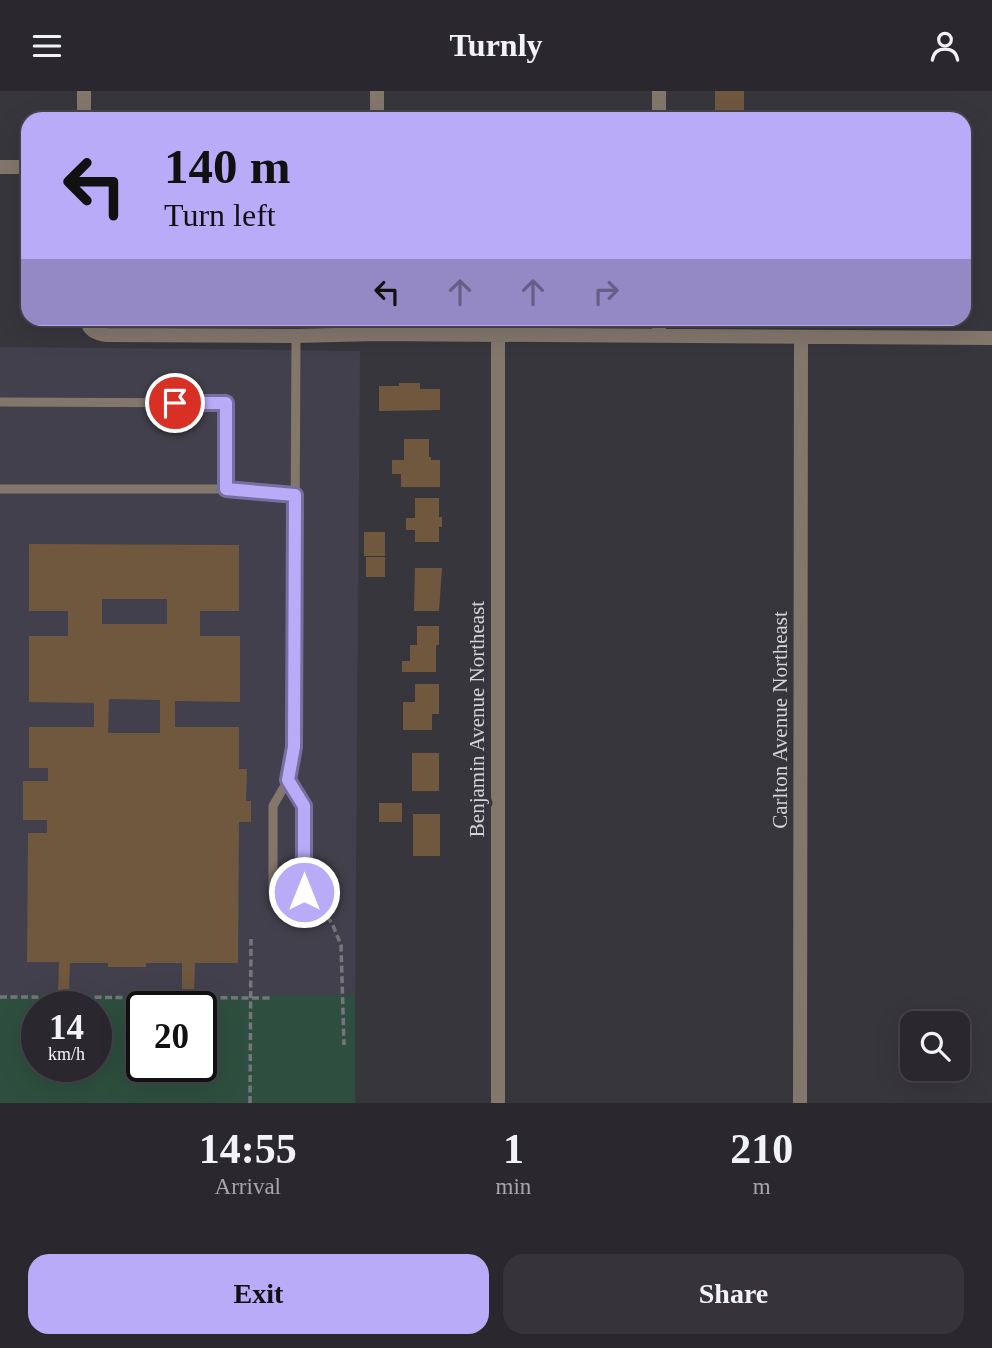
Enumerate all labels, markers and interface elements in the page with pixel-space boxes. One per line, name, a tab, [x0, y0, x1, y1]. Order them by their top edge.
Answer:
icon: menu	[28, 27, 66, 65]
text: Turnly	[449, 27, 543, 63]
icon: person	[926, 27, 964, 65]
text: 140 m	[164, 139, 291, 194]
icon: left	[49, 140, 140, 231]
text: Turn left	[164, 197, 276, 233]
icon: left	[368, 273, 406, 311]
icon: ahead	[441, 273, 479, 311]
icon: ahead	[514, 273, 552, 311]
icon: right	[587, 273, 625, 311]
pin	[145, 373, 205, 433]
icon: arrive	[156, 384, 194, 422]
street label: Benjamin Avenue Northeast	[465, 601, 489, 837]
street label: Carlton Avenue Northeast	[768, 611, 792, 829]
position arrow	[267, 855, 341, 929]
speed limit sign: 20	[126, 991, 217, 1082]
text: 14	[49, 1008, 84, 1047]
map controls	[900, 1011, 970, 1081]
button: search	[900, 1011, 970, 1081]
text: km/h	[48, 1044, 85, 1064]
text: 14:55	[199, 1126, 297, 1172]
text: 1	[503, 1126, 524, 1172]
text: 210	[730, 1126, 793, 1172]
text: Arrival	[215, 1174, 281, 1199]
text: min	[496, 1174, 531, 1199]
text: m	[753, 1174, 771, 1199]
button: Exit	[28, 1254, 489, 1334]
button: Share	[503, 1254, 964, 1334]

